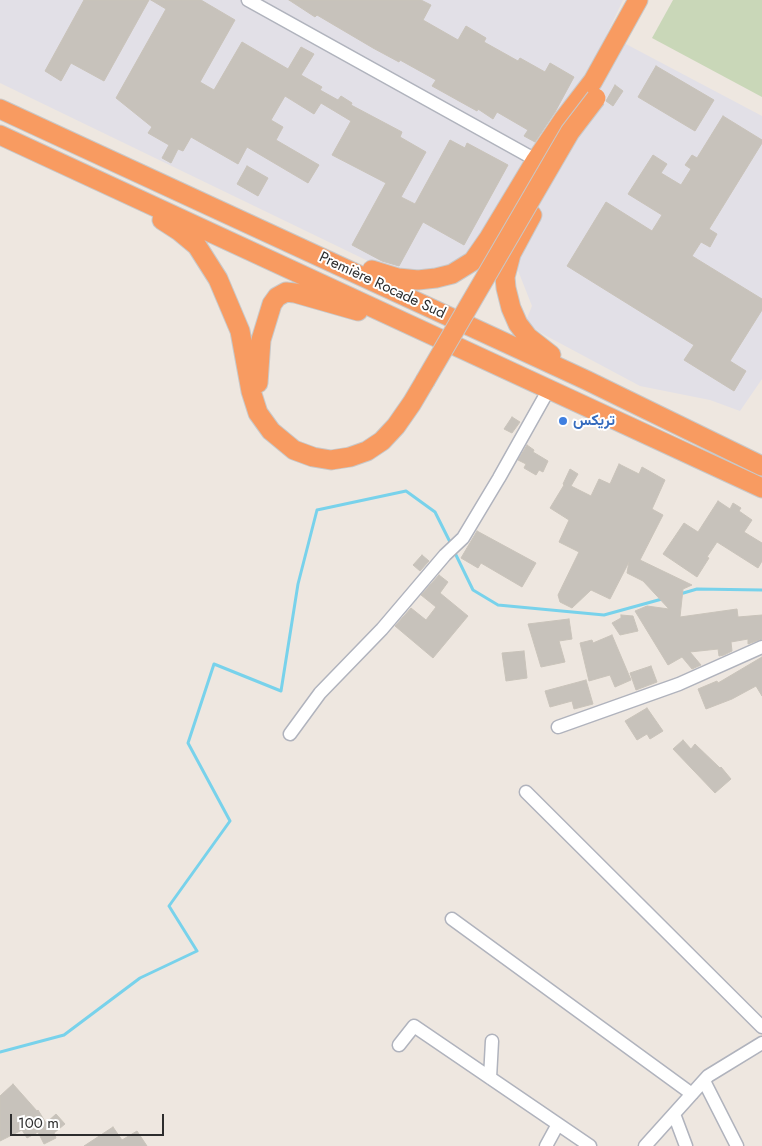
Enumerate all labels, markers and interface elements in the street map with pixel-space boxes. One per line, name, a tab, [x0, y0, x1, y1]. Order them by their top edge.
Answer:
street label: Première Rocade Sud	[316, 249, 448, 323]
place label: تريكس	[573, 412, 615, 430]
marker: تريكس	[557, 415, 569, 427]
scale bar	[12, 1104, 166, 1136]
text: 100 m	[18, 1112, 59, 1134]

